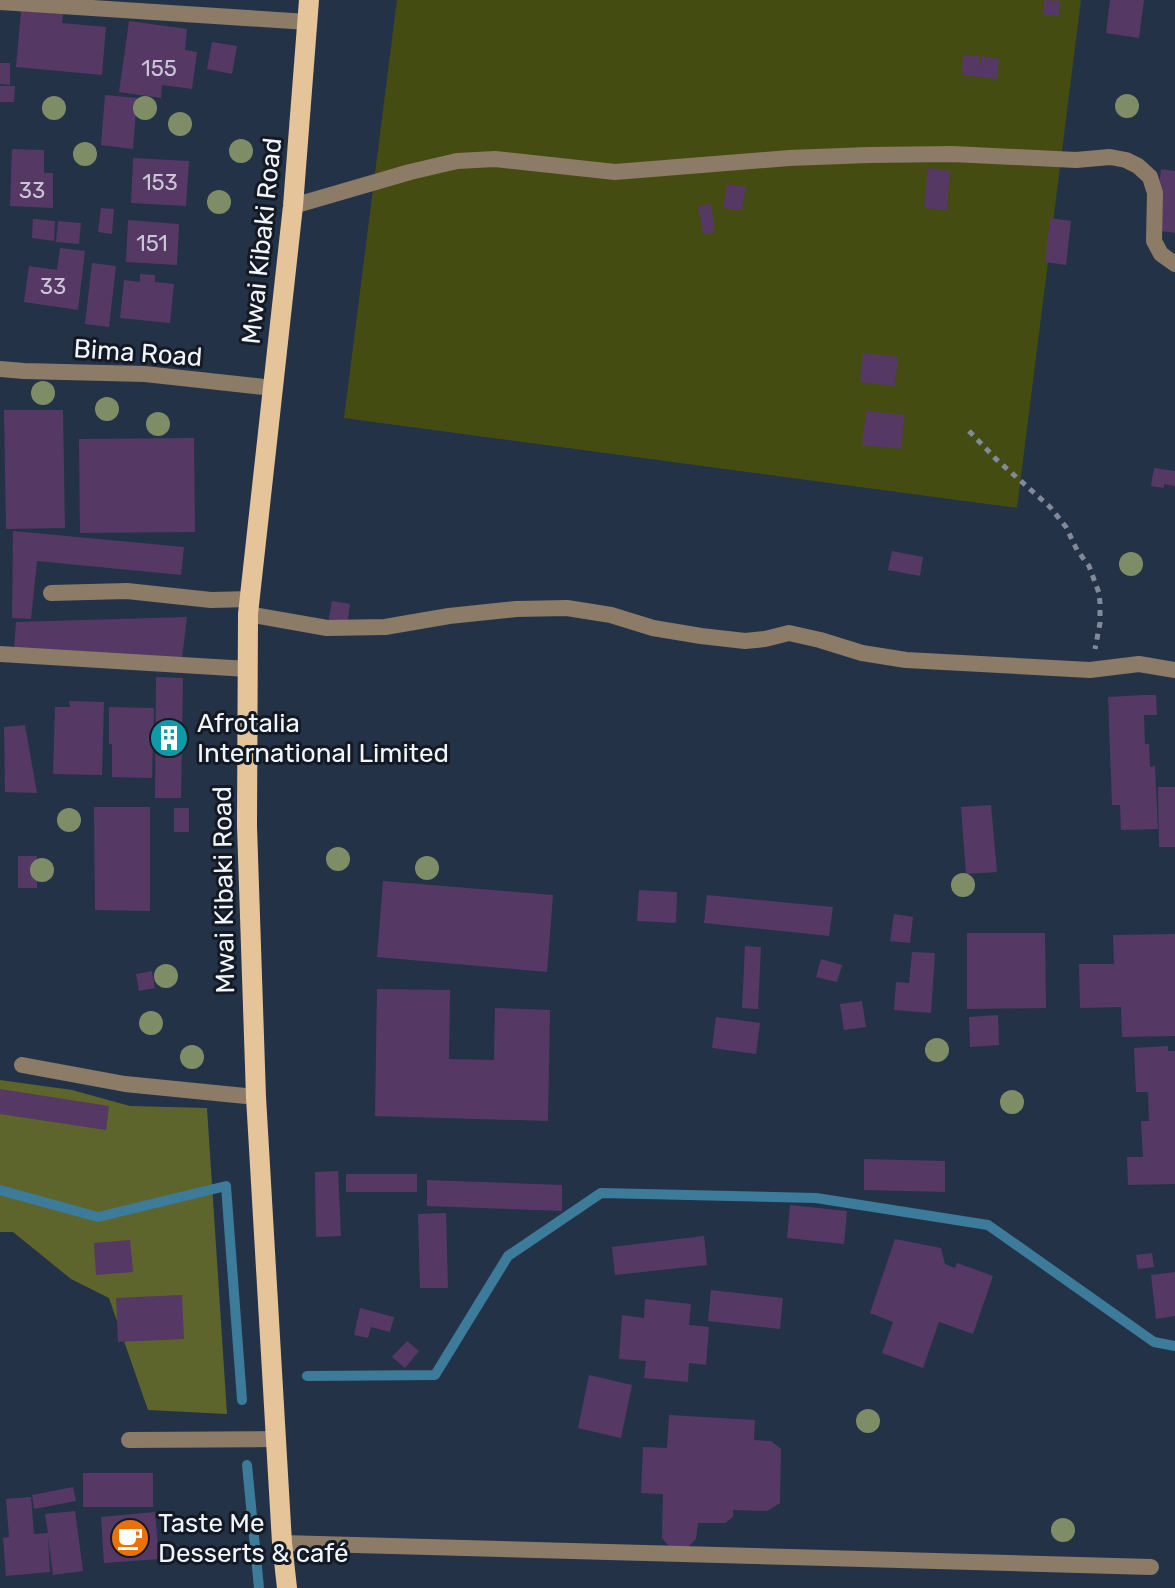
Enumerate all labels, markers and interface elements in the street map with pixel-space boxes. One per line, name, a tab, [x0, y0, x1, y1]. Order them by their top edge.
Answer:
house number: 155	[141, 55, 177, 82]
street label: Mwai Kibaki Road	[236, 136, 288, 346]
house number: 153	[142, 169, 178, 196]
house number: 33	[19, 177, 45, 204]
house number: 151	[136, 230, 168, 257]
house number: 33	[40, 273, 66, 300]
street label: Bima Road	[73, 333, 203, 373]
place label: Afrotalia International Limited	[197, 708, 449, 769]
building icon: Afrotalia International Limited	[148, 717, 190, 759]
street label: Mwai Kibaki Road	[207, 786, 241, 994]
place label: Taste Me Desserts & café	[158, 1508, 349, 1569]
cafe icon: Taste Me Desserts & café	[109, 1517, 151, 1559]

